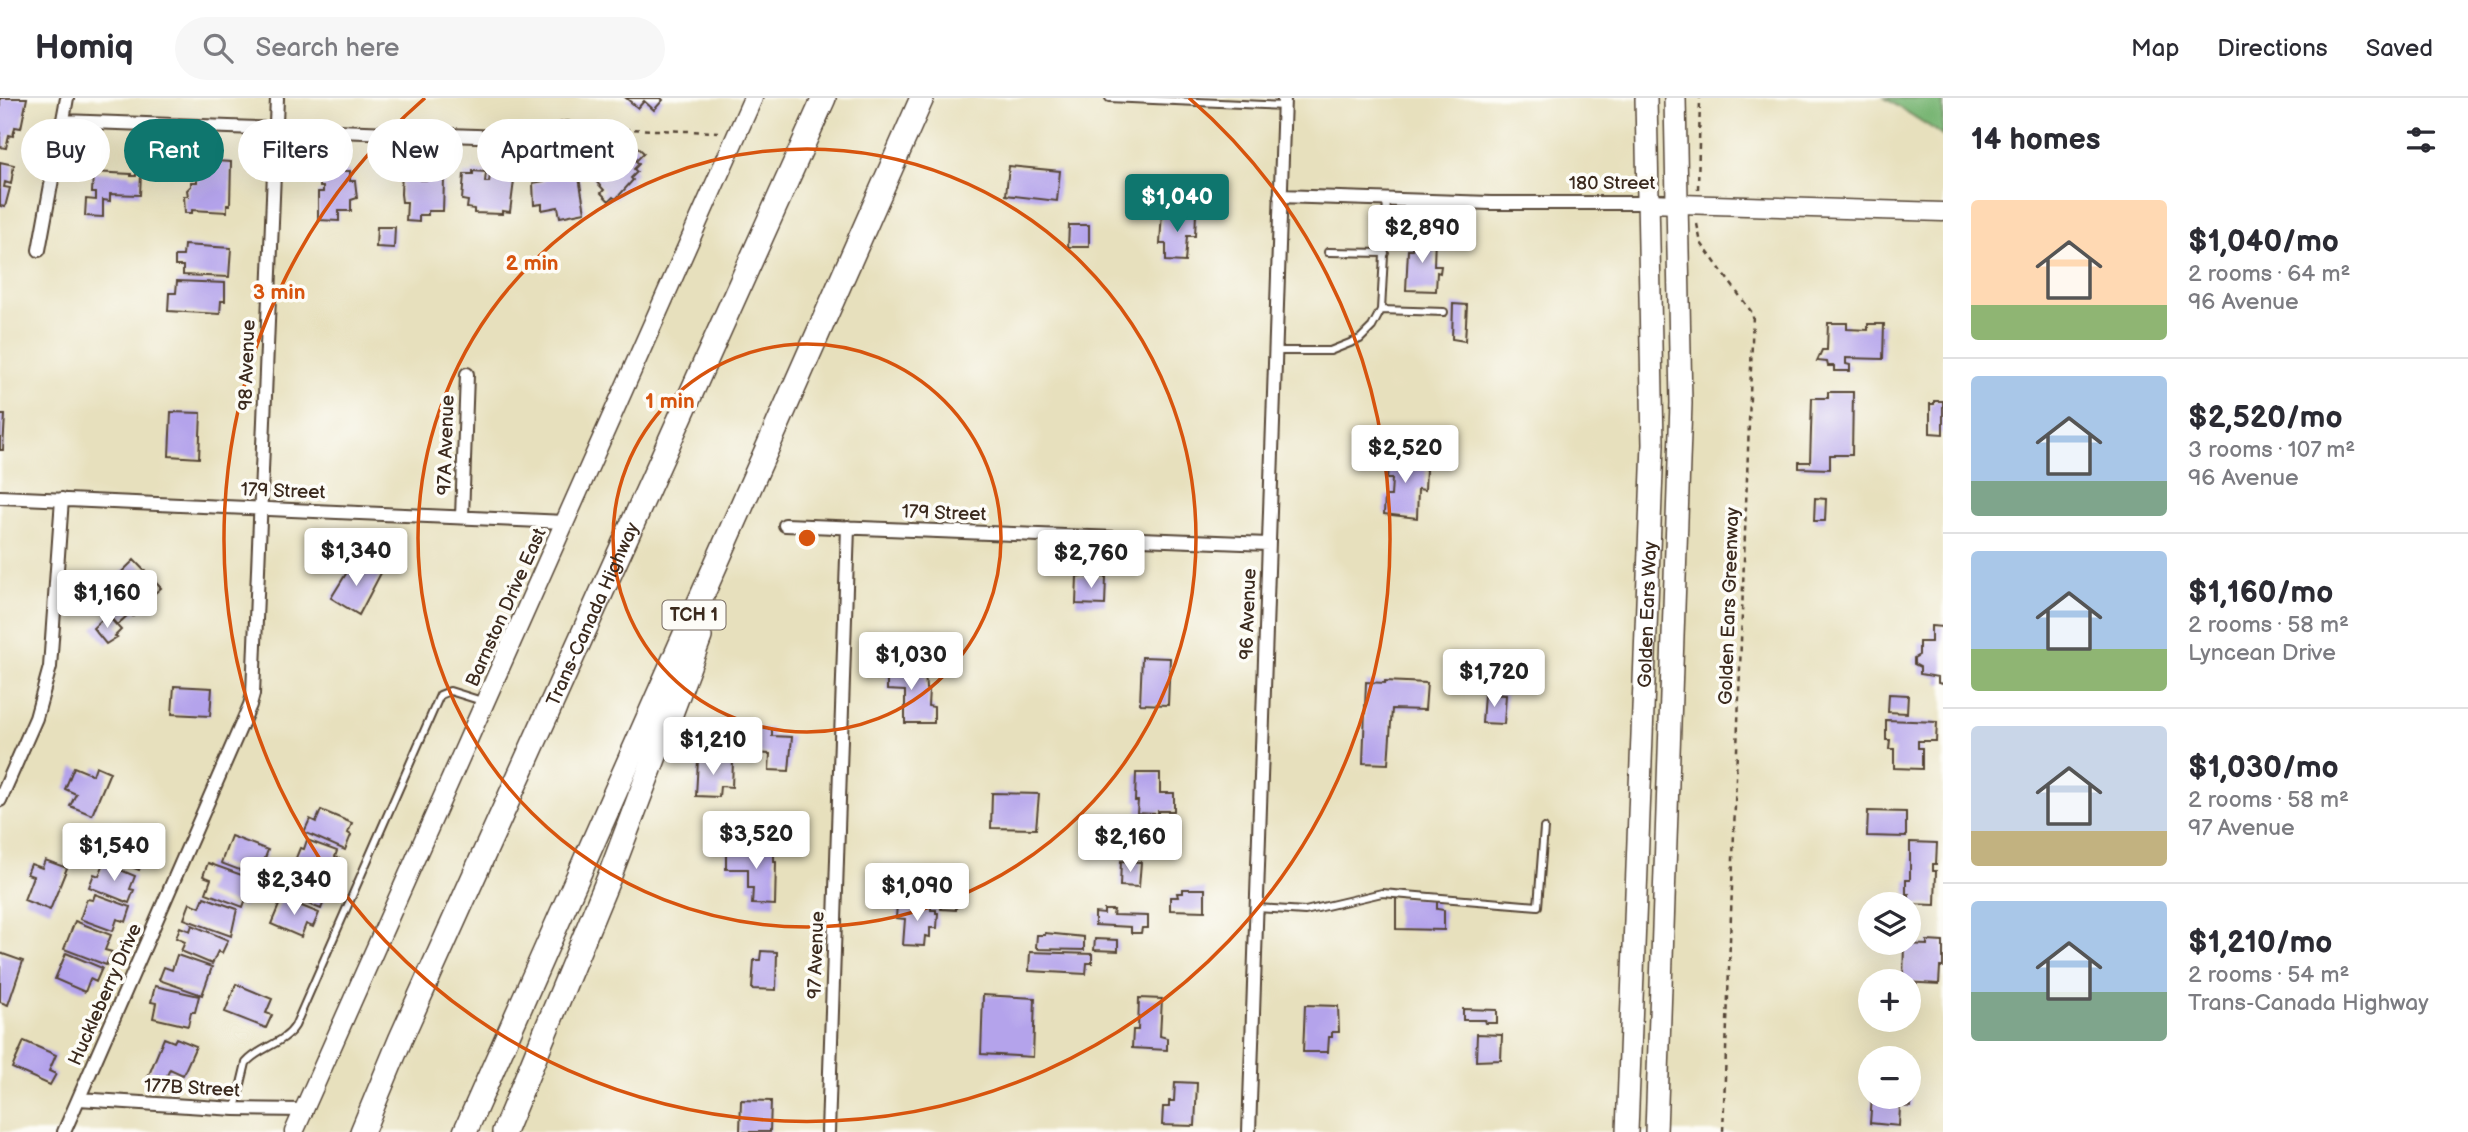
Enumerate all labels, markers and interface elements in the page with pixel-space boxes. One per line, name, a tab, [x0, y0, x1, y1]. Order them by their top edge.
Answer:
search box	[175, 17, 665, 80]
text: Homiq	[35, 28, 133, 68]
icon: search	[199, 29, 237, 67]
text: Search here	[255, 33, 400, 64]
text: Map	[2131, 34, 2179, 63]
text: Directions	[2217, 34, 2328, 63]
text: Saved	[2366, 34, 2433, 63]
chip: Buy	[21, 119, 110, 182]
chip: Rent	[124, 119, 224, 182]
chip: Filters	[238, 119, 353, 182]
chip: New	[367, 119, 463, 182]
chip: Apartment	[477, 119, 638, 182]
icon: filters	[2402, 121, 2440, 159]
text: 14 homes	[1971, 122, 2100, 158]
street label: 180 Street	[1569, 172, 1655, 195]
pin: $1,040	[1120, 174, 1234, 234]
text: $1,040	[1141, 183, 1213, 211]
pin: $2,890	[1365, 206, 1479, 265]
text: $2,890	[1384, 214, 1460, 242]
text: $1,040/mo	[2188, 224, 2339, 260]
icon: home	[2027, 228, 2111, 312]
text: 2 min	[505, 251, 559, 276]
text: 2 rooms · 64 m²	[2188, 260, 2350, 288]
text: 3 min	[253, 280, 305, 305]
text: 96 Avenue	[2188, 288, 2299, 316]
street label: 98 Avenue	[234, 319, 261, 411]
text: 1 min	[645, 389, 695, 414]
street label: 97A Avenue	[433, 394, 460, 496]
text: $2,520/mo	[2188, 400, 2343, 436]
icon: home	[2027, 404, 2111, 488]
pin: $2,520	[1348, 426, 1462, 485]
text: $2,520	[1367, 434, 1443, 462]
text: 3 rooms · 107 m²	[2188, 436, 2355, 464]
text: 96 Avenue	[2188, 464, 2299, 492]
street label: 179 Street	[240, 479, 326, 504]
street label: 179 Street	[901, 501, 987, 526]
street label: Golden Ears Greenway	[1715, 507, 1744, 705]
street label: Trans-Canada Highway	[542, 519, 645, 710]
street label: Barnston Drive East	[461, 525, 552, 690]
centre of rings	[795, 526, 819, 550]
pin: $1,340	[299, 528, 413, 588]
pin: $2,760	[1034, 531, 1148, 590]
text: $1,340	[320, 537, 392, 565]
text: $2,760	[1054, 539, 1128, 567]
street label: Golden Ears Way	[1634, 540, 1662, 688]
street label: 96 Avenue	[1235, 568, 1262, 660]
pin: $1,160	[50, 570, 164, 630]
text: $1,160/mo	[2188, 575, 2333, 611]
text: $1,160	[73, 579, 141, 607]
icon: home	[2027, 579, 2111, 663]
road number: TCH 1	[662, 601, 726, 630]
text: 2 rooms · 58 m²	[2188, 611, 2349, 639]
pin: $1,030	[854, 632, 968, 692]
text: Lyncean Drive	[2188, 639, 2336, 667]
text: $1,030	[875, 641, 947, 669]
pin: $1,720	[1437, 650, 1551, 709]
text: $1,720	[1459, 658, 1529, 686]
pin: $1,210	[656, 718, 770, 777]
text: $1,210	[679, 726, 747, 754]
text: $1,030/mo	[2188, 750, 2339, 786]
icon: home	[2027, 754, 2111, 838]
text: 2 rooms · 58 m²	[2188, 786, 2349, 814]
pin: $3,520	[699, 812, 813, 871]
pin: $2,160	[1073, 814, 1187, 874]
text: 97 Avenue	[2188, 814, 2295, 842]
text: $3,520	[719, 820, 793, 848]
text: $2,160	[1094, 823, 1166, 851]
pin: $1,540	[57, 824, 171, 883]
text: $1,540	[78, 832, 150, 860]
pin: $2,340	[237, 858, 351, 917]
pin: $1,090	[860, 864, 974, 923]
text: $2,340	[256, 866, 332, 894]
text: $1,090	[881, 872, 953, 900]
map controls	[1858, 892, 1921, 1109]
button: layers	[1858, 892, 1921, 955]
street label: 97 Avenue	[803, 911, 830, 999]
street label: Huckleberry Drive	[64, 920, 147, 1069]
text: $1,210/mo	[2188, 925, 2332, 961]
icon: home	[2027, 929, 2111, 1013]
text: 2 rooms · 54 m²	[2188, 961, 2350, 989]
button: +	[1858, 969, 1921, 1032]
text: Trans-Canada Highway	[2188, 989, 2429, 1017]
button: −	[1858, 1046, 1921, 1109]
street label: 177B Street	[143, 1075, 241, 1103]

